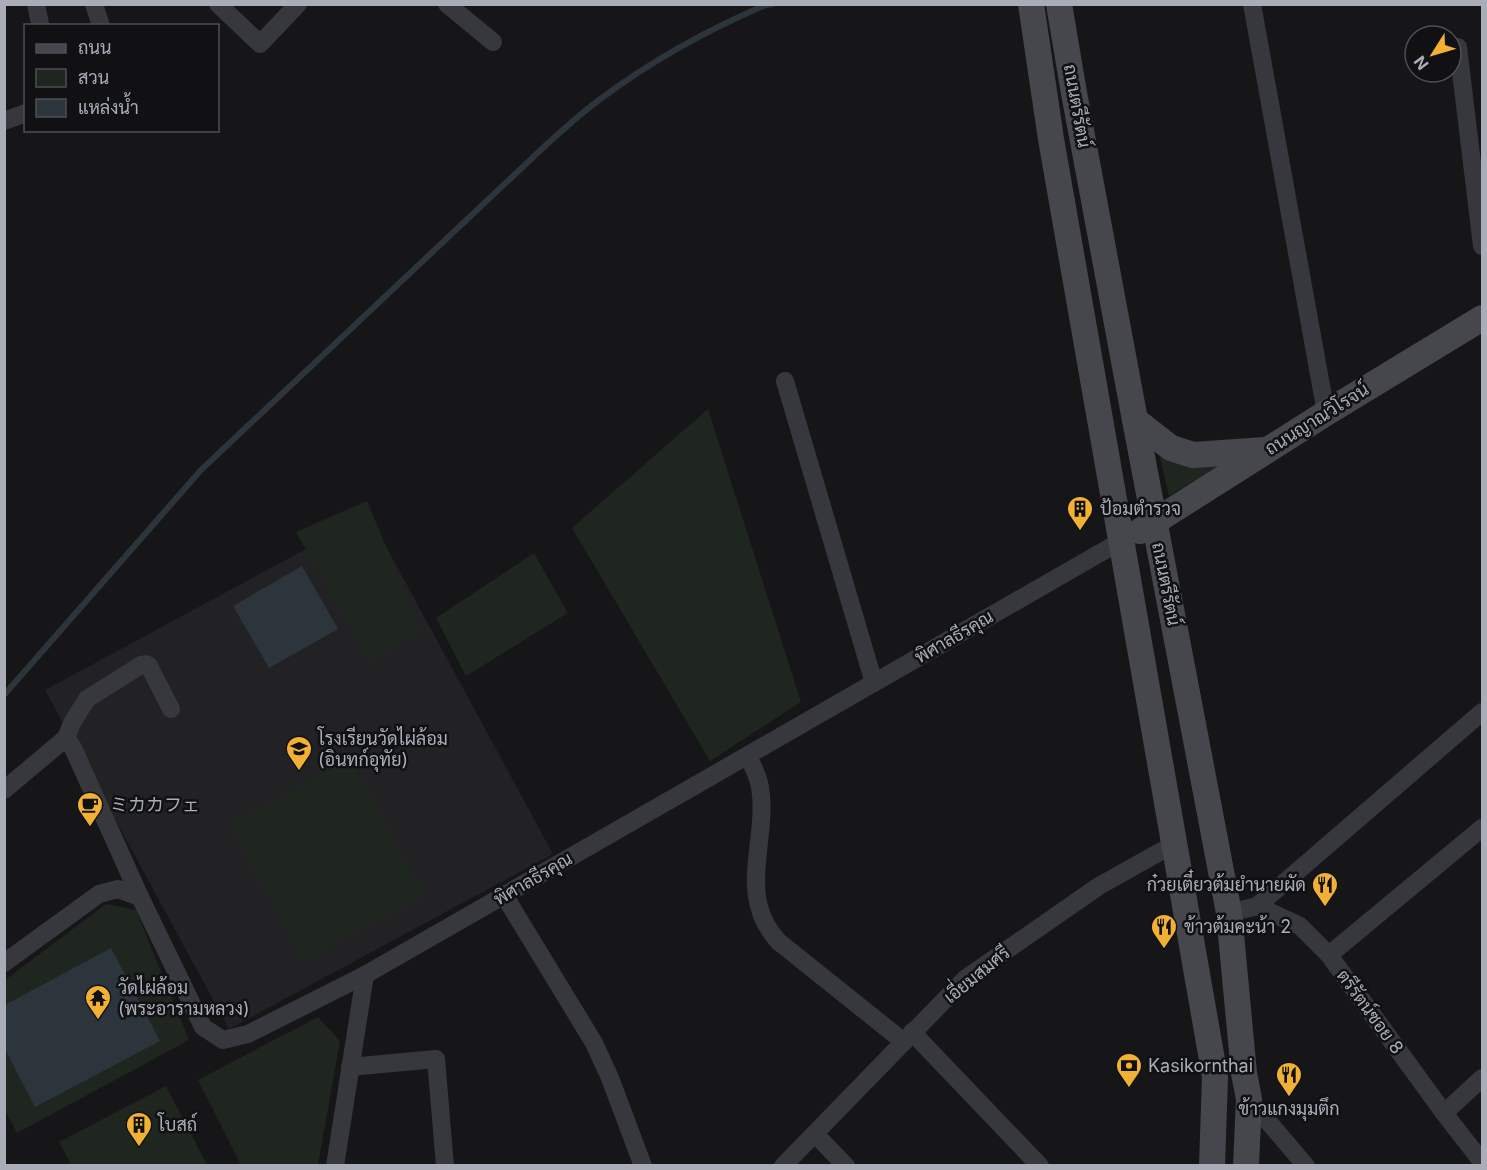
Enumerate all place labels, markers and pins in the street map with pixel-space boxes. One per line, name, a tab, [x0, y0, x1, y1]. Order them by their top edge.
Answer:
building icon: ป้อมตำรวจ	[1065, 494, 1095, 532]
place label: ป้อมตำรวจ	[1100, 498, 1181, 519]
place label: โรงเรียนวัดไผ่ล้อม (อินทก์อุทัย)	[317, 726, 448, 772]
school or university icon: โรงเรียนวัดไผ่ล้อม (อินทก์อุทัย)	[284, 734, 314, 772]
cafe icon: ミカカフェ	[75, 790, 105, 828]
place label: ミカカフェ	[110, 794, 200, 815]
place label: ก๋วยเตี๋ยวต้มยำนายผัด	[1147, 869, 1306, 895]
restaurant icon: ก๋วยเตี๋ยวต้มยำนายผัด	[1310, 870, 1340, 908]
restaurant icon: ข้าวต้มคะน้า 2	[1149, 912, 1179, 950]
place label: ข้าวต้มคะน้า 2	[1184, 915, 1291, 937]
place label: วัดไผ่ล้อม (พระอารามหลวง)	[118, 975, 249, 1019]
temple icon: วัดไผ่ล้อม (พระอารามหลวง)	[83, 983, 113, 1021]
bank icon: Kasikornthai	[1114, 1051, 1144, 1089]
place label: Kasikornthai	[1148, 1055, 1253, 1076]
restaurant icon: ข้าวแกงมุมตึก	[1274, 1060, 1304, 1098]
place label: ข้าวแกงมุมตึก	[1239, 1097, 1340, 1121]
building icon: โบสถ์	[124, 1110, 154, 1148]
place label: โบสถ์	[157, 1112, 197, 1135]

